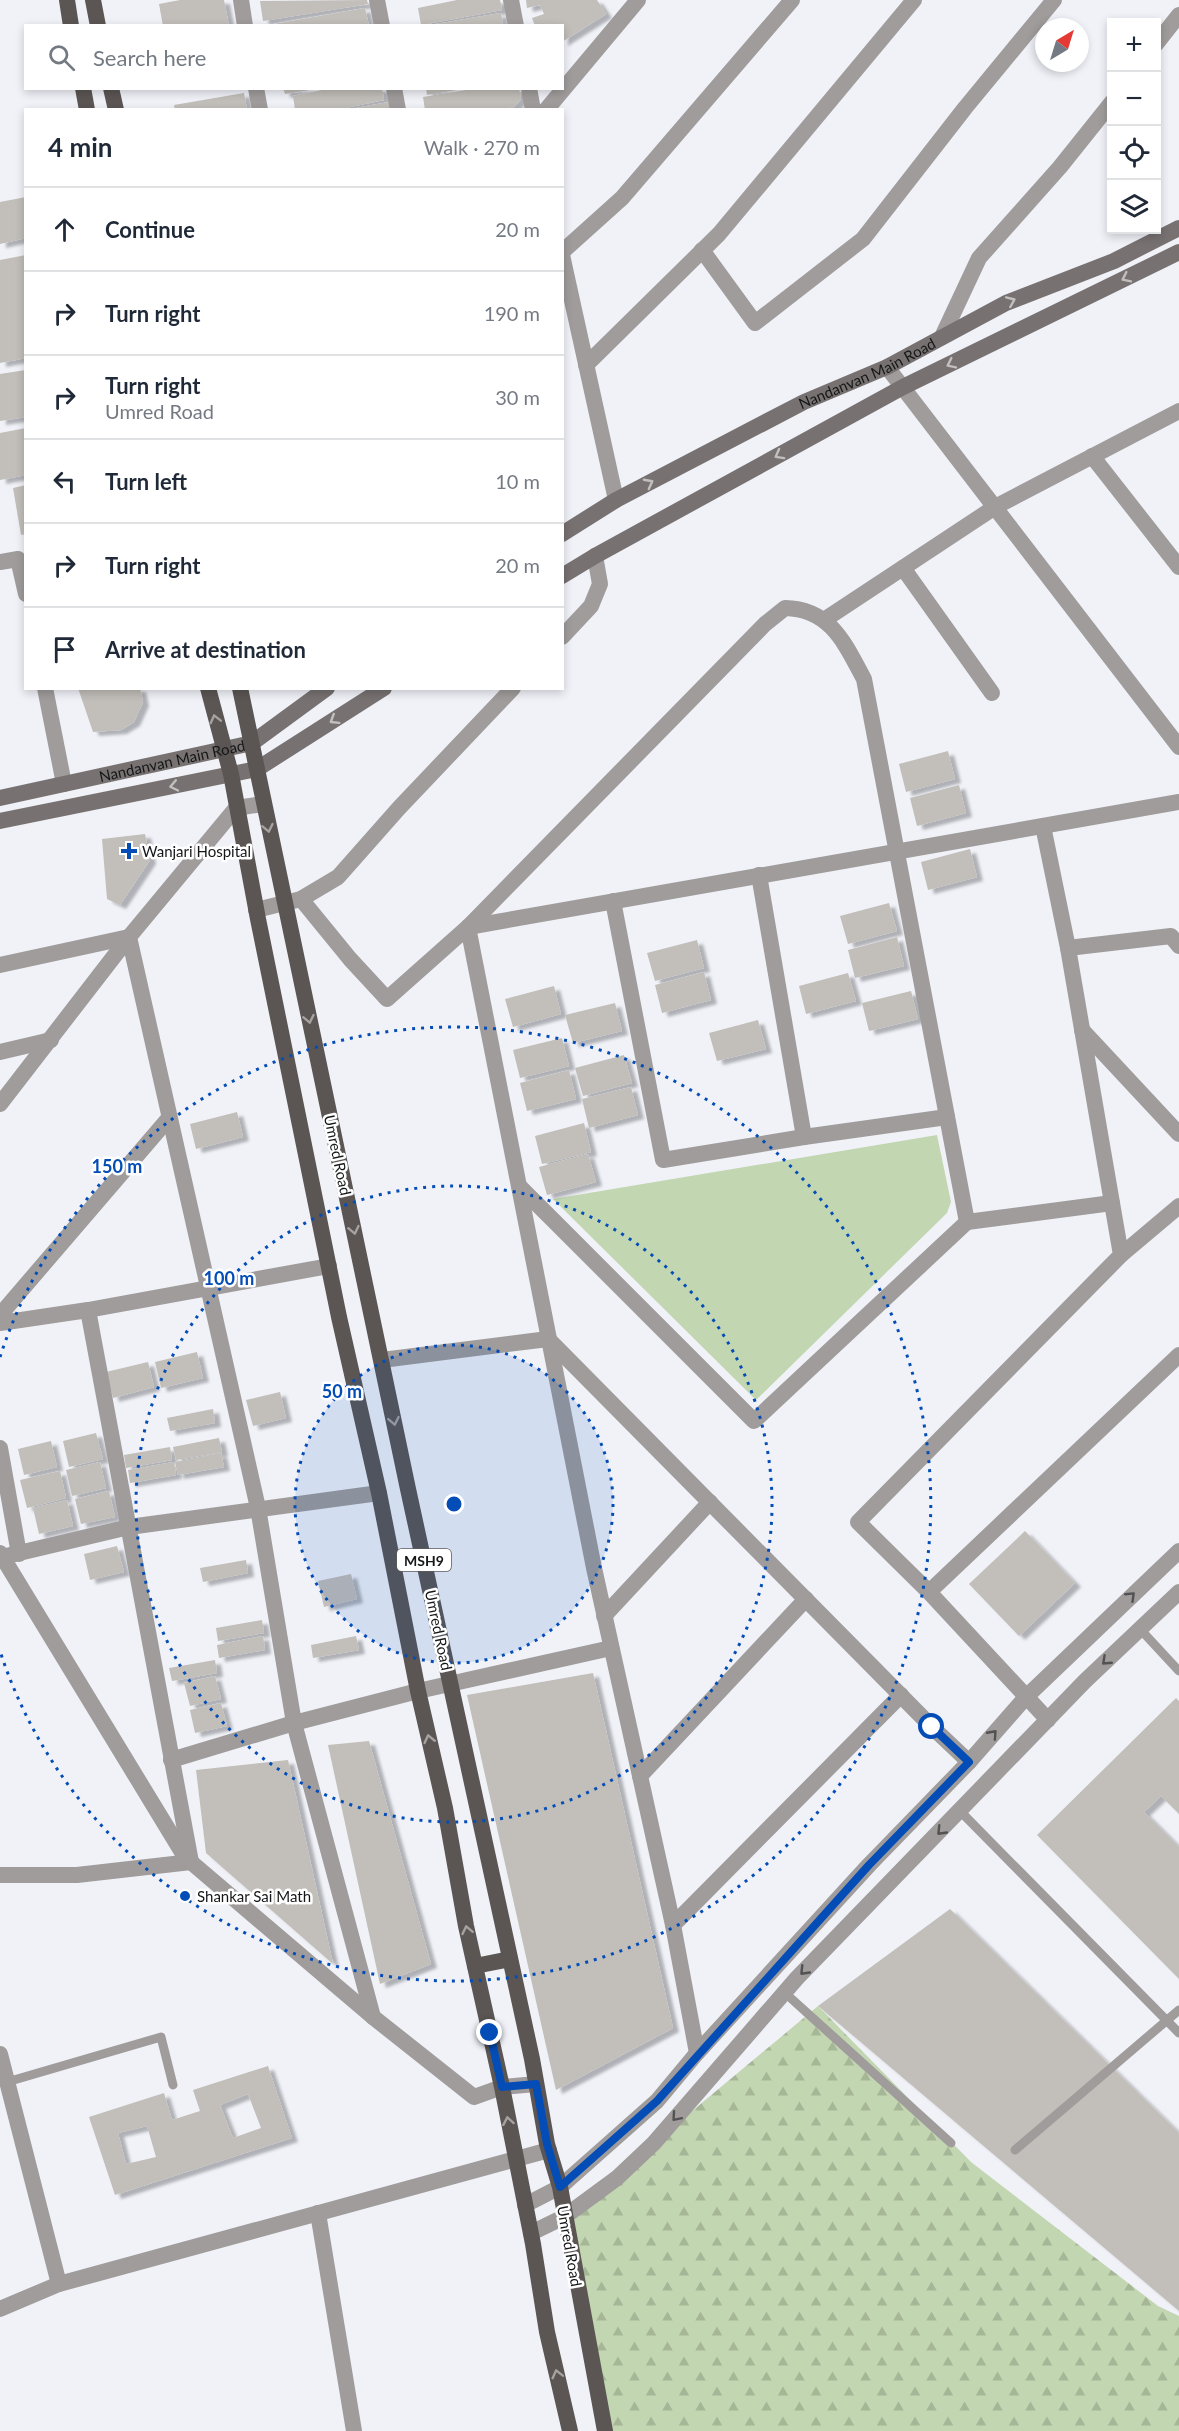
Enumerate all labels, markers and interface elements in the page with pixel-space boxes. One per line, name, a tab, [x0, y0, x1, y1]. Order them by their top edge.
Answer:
north arrow	[1035, 18, 1089, 72]
map controls	[1107, 18, 1161, 234]
button: +	[1107, 18, 1161, 72]
search box	[24, 24, 564, 90]
icon: search	[45, 41, 78, 74]
text: Search here	[93, 44, 206, 71]
button: −	[1107, 72, 1161, 126]
button: locate	[1107, 126, 1161, 180]
text: 4 min	[48, 131, 112, 163]
text: Walk · 270 m	[424, 135, 540, 159]
button: layers	[1107, 180, 1161, 234]
icon: ahead	[48, 213, 81, 246]
text: Continue	[105, 216, 195, 243]
text: 20 m	[495, 217, 540, 241]
one-way arrow	[1122, 271, 1133, 282]
one-way arrow	[1004, 296, 1015, 308]
icon: right	[48, 297, 81, 330]
text: Turn right	[105, 300, 200, 327]
text: 190 m	[484, 301, 540, 325]
street label: Nandanvan Main Road	[796, 334, 938, 412]
one-way arrow	[947, 356, 958, 368]
text: Turn right	[105, 372, 200, 399]
icon: right	[48, 381, 81, 414]
text: 30 m	[495, 385, 540, 409]
text: Umred Road	[105, 399, 214, 423]
one-way arrow	[775, 448, 785, 459]
icon: left	[48, 465, 81, 498]
text: Turn left	[105, 468, 187, 495]
text: 10 m	[495, 469, 540, 493]
one-way arrow	[643, 479, 653, 490]
icon: right	[48, 549, 81, 582]
text: Turn right	[105, 552, 200, 579]
text: 20 m	[495, 553, 540, 577]
icon: arrive	[48, 633, 81, 666]
text: Arrive at destination	[105, 636, 306, 663]
one-way arrow	[330, 712, 340, 724]
one-way arrow	[210, 714, 223, 724]
street label: Nandanvan Main Road	[97, 736, 247, 785]
one-way arrow	[169, 778, 179, 791]
one-way arrow	[261, 823, 274, 833]
marker: Wanjari Hospital	[120, 842, 138, 860]
place label: Wanjari Hospital	[142, 842, 251, 860]
one-way arrow	[301, 1014, 314, 1024]
street label: Umred Road	[321, 1113, 355, 1197]
text: 150 m	[92, 1155, 142, 1177]
one-way arrow	[347, 1225, 360, 1235]
text: 100 m	[204, 1267, 254, 1289]
text: 50 m	[322, 1380, 362, 1402]
one-way arrow	[387, 1416, 400, 1426]
centre of rings	[444, 1494, 464, 1514]
road number: MSH9	[397, 1549, 451, 1571]
street label: Umred Road	[422, 1588, 456, 1672]
one-way arrow	[1124, 1593, 1135, 1604]
one-way arrow	[1102, 1654, 1113, 1665]
route start	[918, 1713, 944, 1739]
one-way arrow	[986, 1730, 997, 1741]
one-way arrow	[423, 1734, 436, 1744]
one-way arrow	[937, 1824, 948, 1835]
place label: Shankar Sai Math	[197, 1887, 311, 1905]
marker: Shankar Sai Math	[178, 1889, 192, 1903]
one-way arrow	[461, 1926, 474, 1936]
one-way arrow	[801, 1963, 812, 1974]
route end	[476, 2019, 502, 2045]
one-way arrow	[672, 2110, 683, 2121]
one-way arrow	[502, 2116, 515, 2126]
street label: Umred Road	[554, 2204, 586, 2288]
one-way arrow	[552, 2369, 565, 2379]

